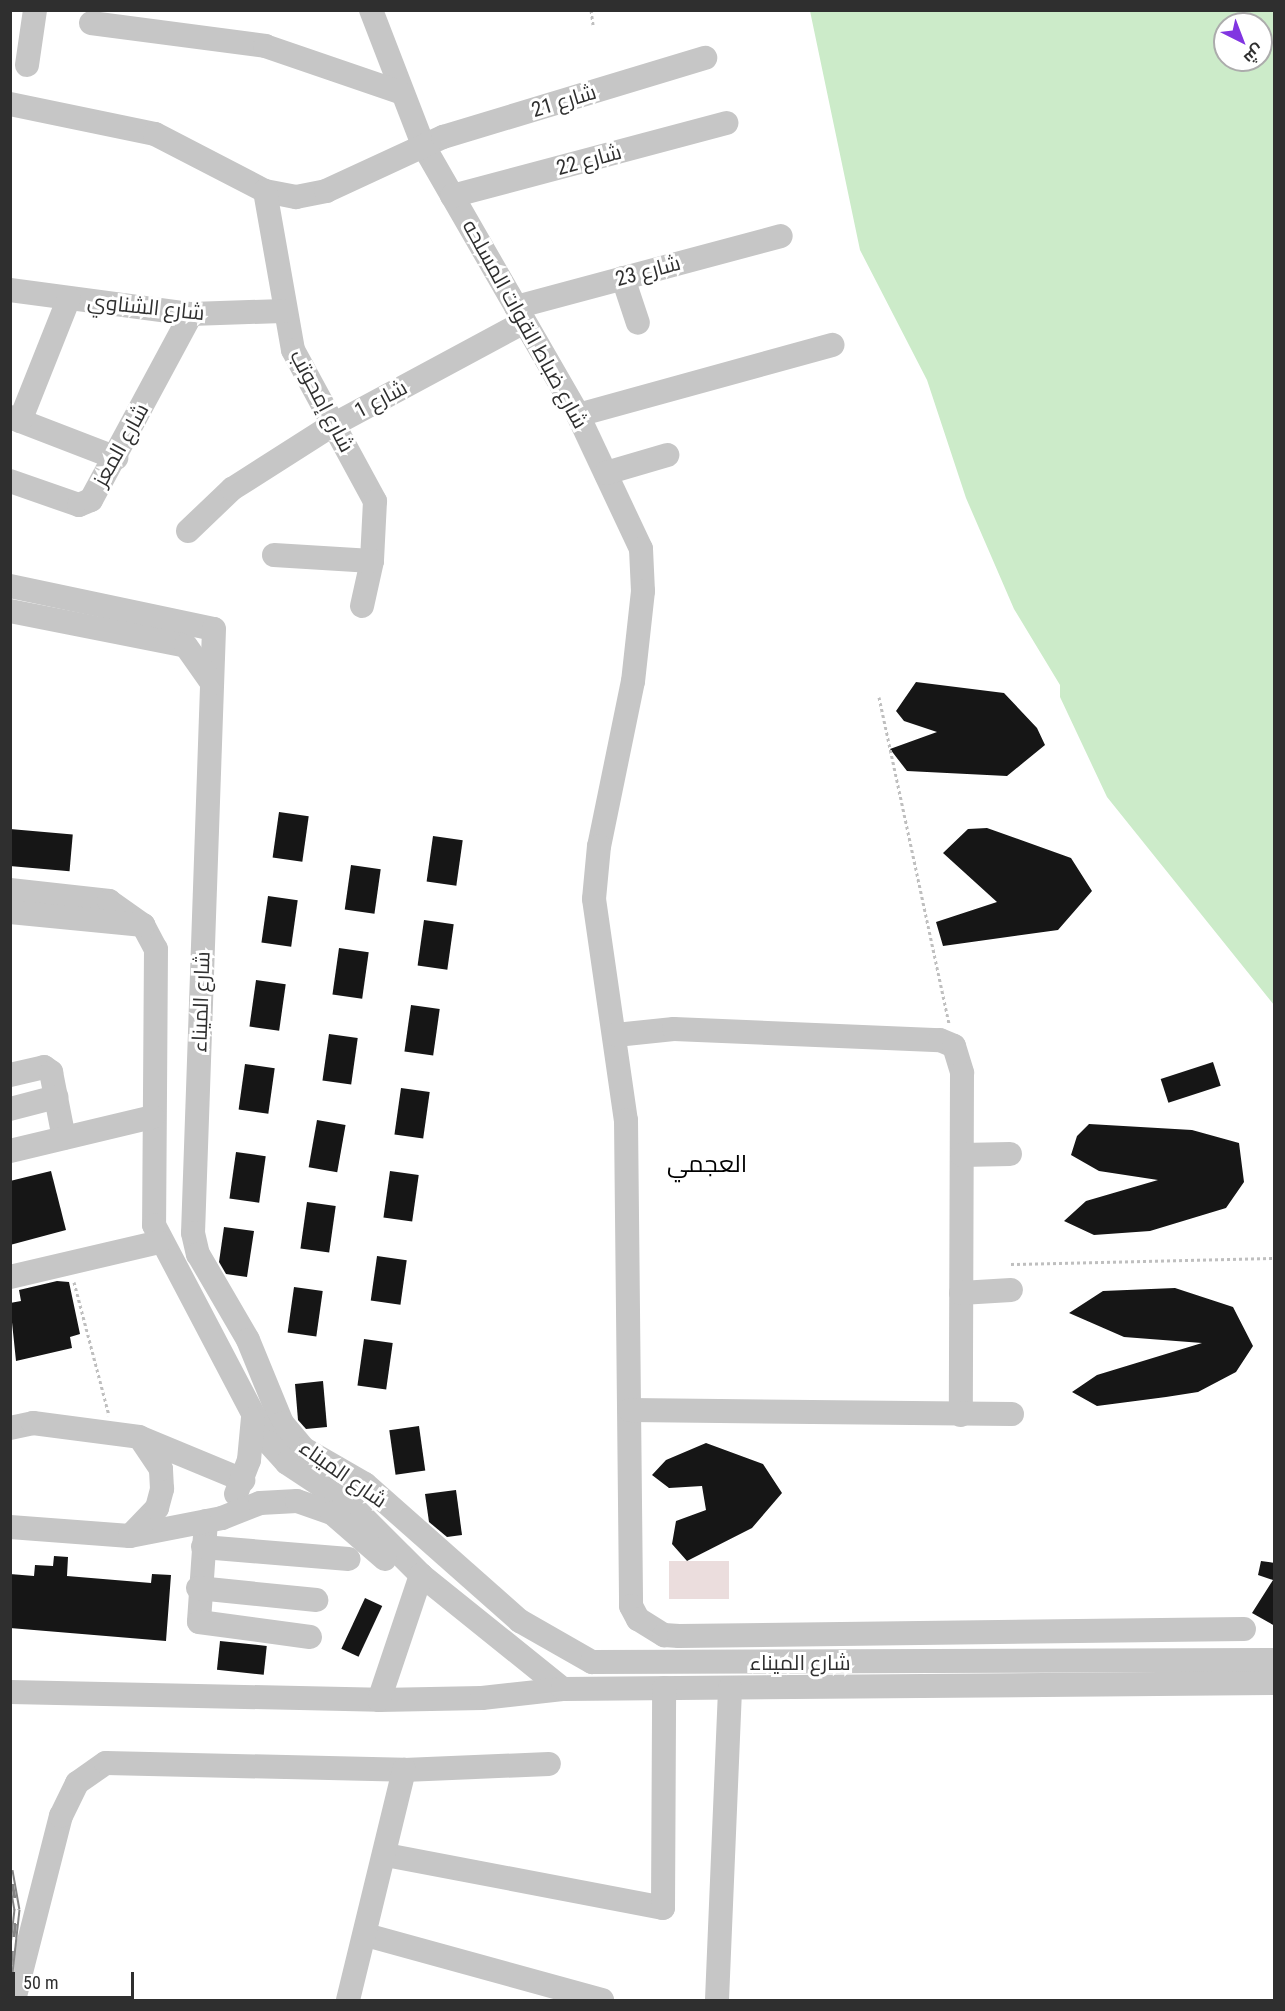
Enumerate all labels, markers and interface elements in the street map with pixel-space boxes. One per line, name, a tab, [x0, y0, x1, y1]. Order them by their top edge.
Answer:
north arrow	[1213, 12, 1273, 72]
text: ش	[1240, 40, 1268, 68]
street label: شارع 21	[529, 79, 599, 123]
street label: شارع 22	[554, 139, 624, 181]
street label: شارع ضباط القوات المسلحه	[457, 215, 593, 433]
street label: شارع 23	[613, 250, 683, 292]
street label: شارع الشناوي	[86, 288, 206, 326]
street label: شارع إمحوتب	[285, 346, 359, 456]
street label: شارع 1	[350, 375, 412, 423]
street label: شارع المعز	[88, 399, 154, 491]
street label: شارع الميناء	[187, 951, 215, 1053]
district label: العجمي	[667, 1151, 747, 1179]
street label: شارع الميناء	[294, 1435, 392, 1513]
street label: شارع الميناء	[749, 1650, 851, 1676]
scale bar	[15, 1960, 136, 1998]
text: 50 m	[23, 1972, 58, 1993]

